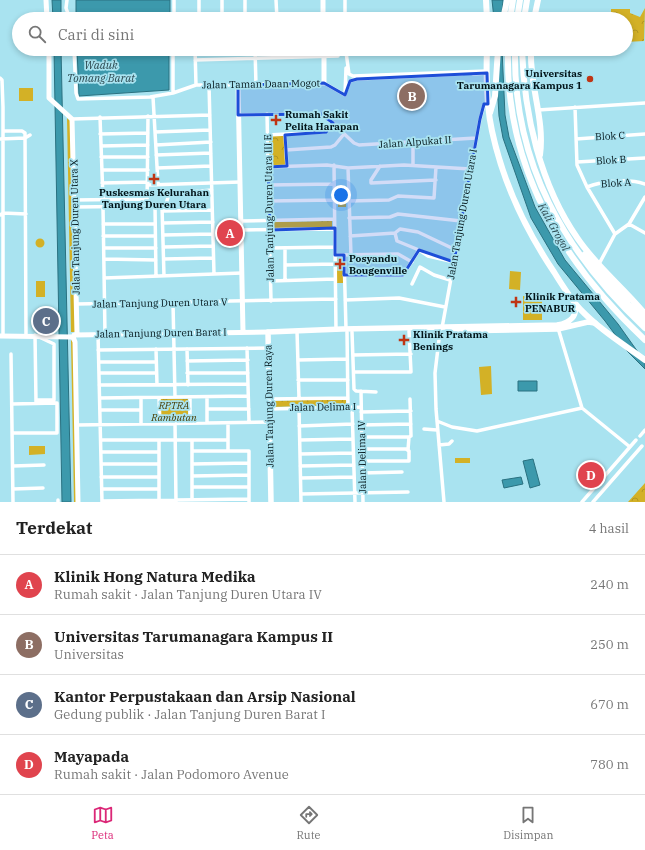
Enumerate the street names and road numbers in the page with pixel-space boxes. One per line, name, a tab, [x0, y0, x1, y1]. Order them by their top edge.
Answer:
street label: Jalan Taman Daan Mogot	[202, 76, 321, 92]
street label: Blok C	[595, 129, 625, 143]
street label: Jalan Alpukat II	[378, 133, 452, 151]
street label: Jalan Tanjung Duren Utara III E	[261, 134, 277, 282]
street label: Jalan Tanjung Duren Utara I	[444, 148, 480, 280]
street label: Blok B	[595, 152, 627, 168]
street label: Jalan Tanjung Duren Utara X	[67, 159, 83, 295]
street label: Blok A	[600, 175, 632, 191]
street label: Jalan Tanjung Duren Utara V	[92, 295, 228, 311]
street label: Jalan Tanjung Duren Barat I	[95, 325, 227, 341]
street label: Jalan Tanjung Duren Raya	[261, 344, 277, 468]
street label: Jalan Delima I	[290, 400, 356, 414]
street label: Jalan Delima IV	[355, 420, 369, 494]

